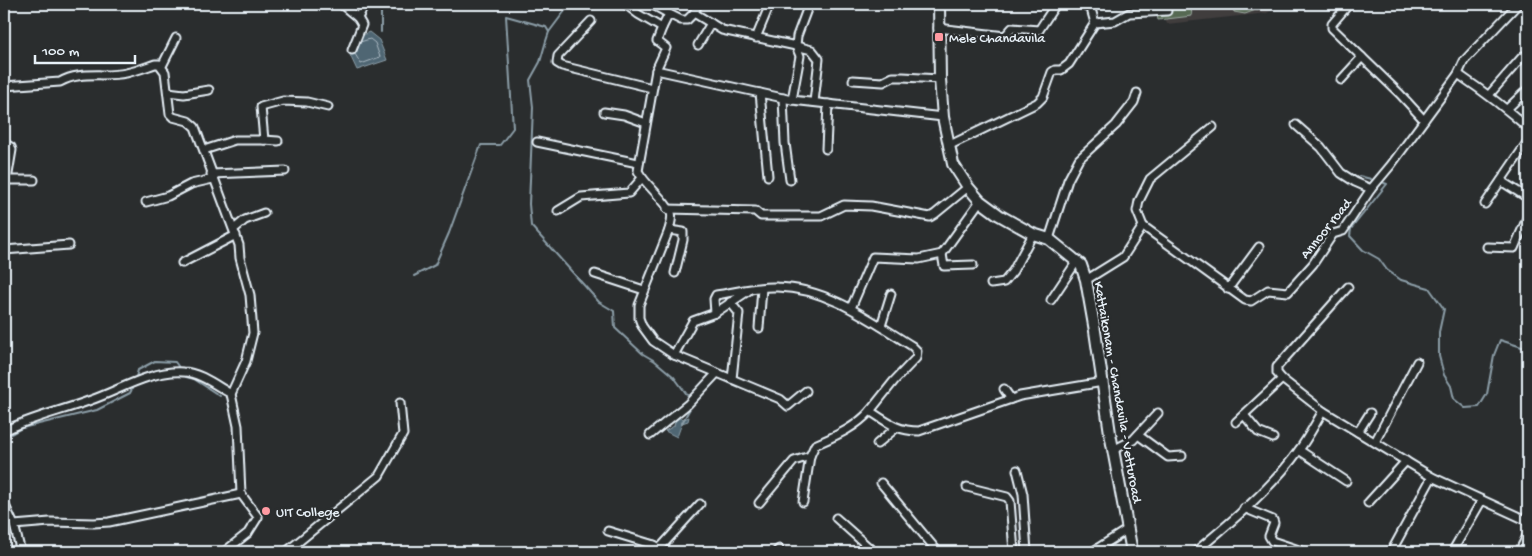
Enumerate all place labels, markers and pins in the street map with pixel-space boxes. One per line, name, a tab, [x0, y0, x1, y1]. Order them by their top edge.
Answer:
marker: Mele Chandavila	[933, 31, 945, 43]
place label: Mele Chandavila	[949, 31, 1046, 48]
marker: UIT College	[260, 505, 272, 517]
place label: UIT College	[276, 505, 340, 522]

